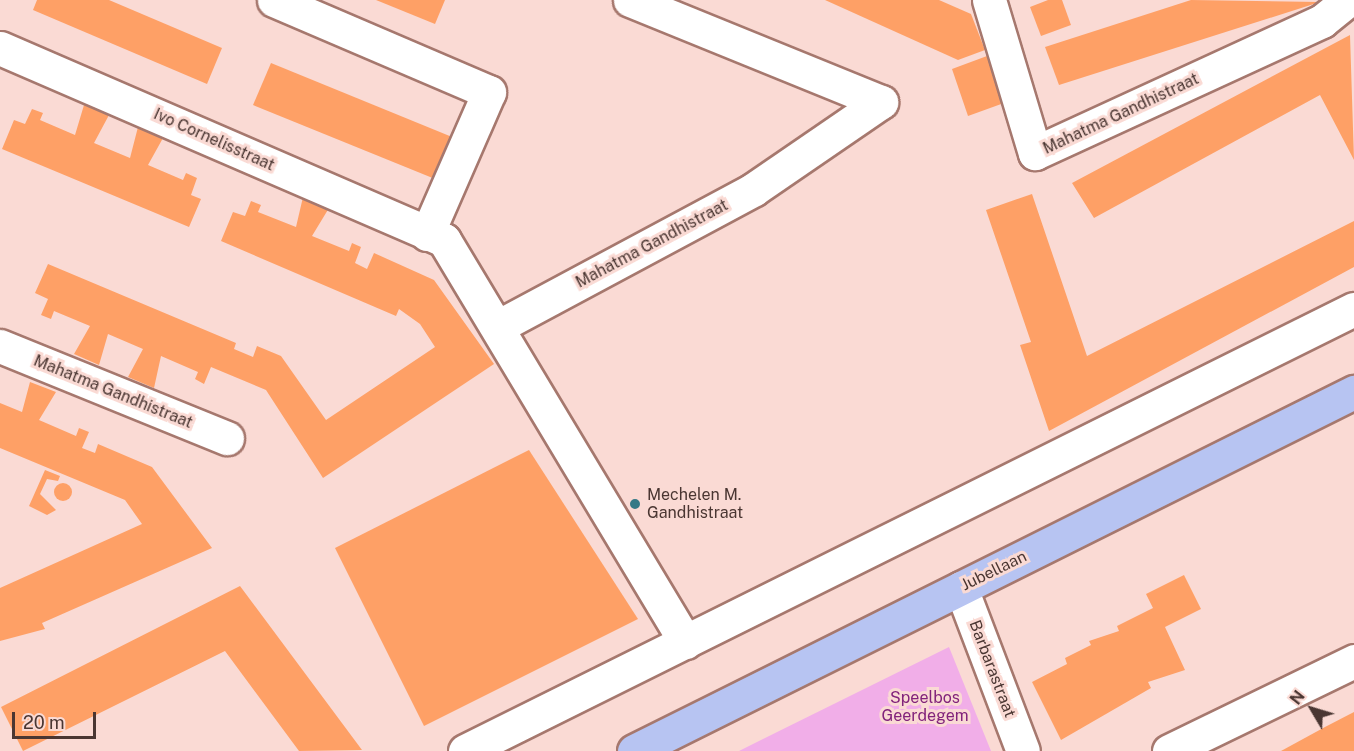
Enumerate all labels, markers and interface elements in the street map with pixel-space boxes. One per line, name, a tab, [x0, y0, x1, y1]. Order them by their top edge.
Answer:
street label: Mahatma Gandhistraat	[1040, 69, 1202, 159]
street label: Ivo Cornelisstraat	[151, 105, 277, 175]
street label: Mahatma Gandhistraat	[573, 196, 731, 292]
street label: Mahatma Gandhistraat	[31, 351, 195, 433]
place label: Mechelen M. Gandhistraat	[647, 485, 743, 523]
marker: Mechelen M. Gandhistraat	[628, 497, 642, 511]
street label: Jubellaan	[958, 547, 1030, 595]
street label: Barbarastraat	[965, 618, 1019, 720]
north arrow	[1282, 679, 1342, 739]
text: N	[1286, 687, 1309, 708]
park label: Speelbos Geerdegem	[881, 688, 969, 726]
scale bar	[15, 700, 99, 738]
text: 20 m	[23, 712, 65, 733]

